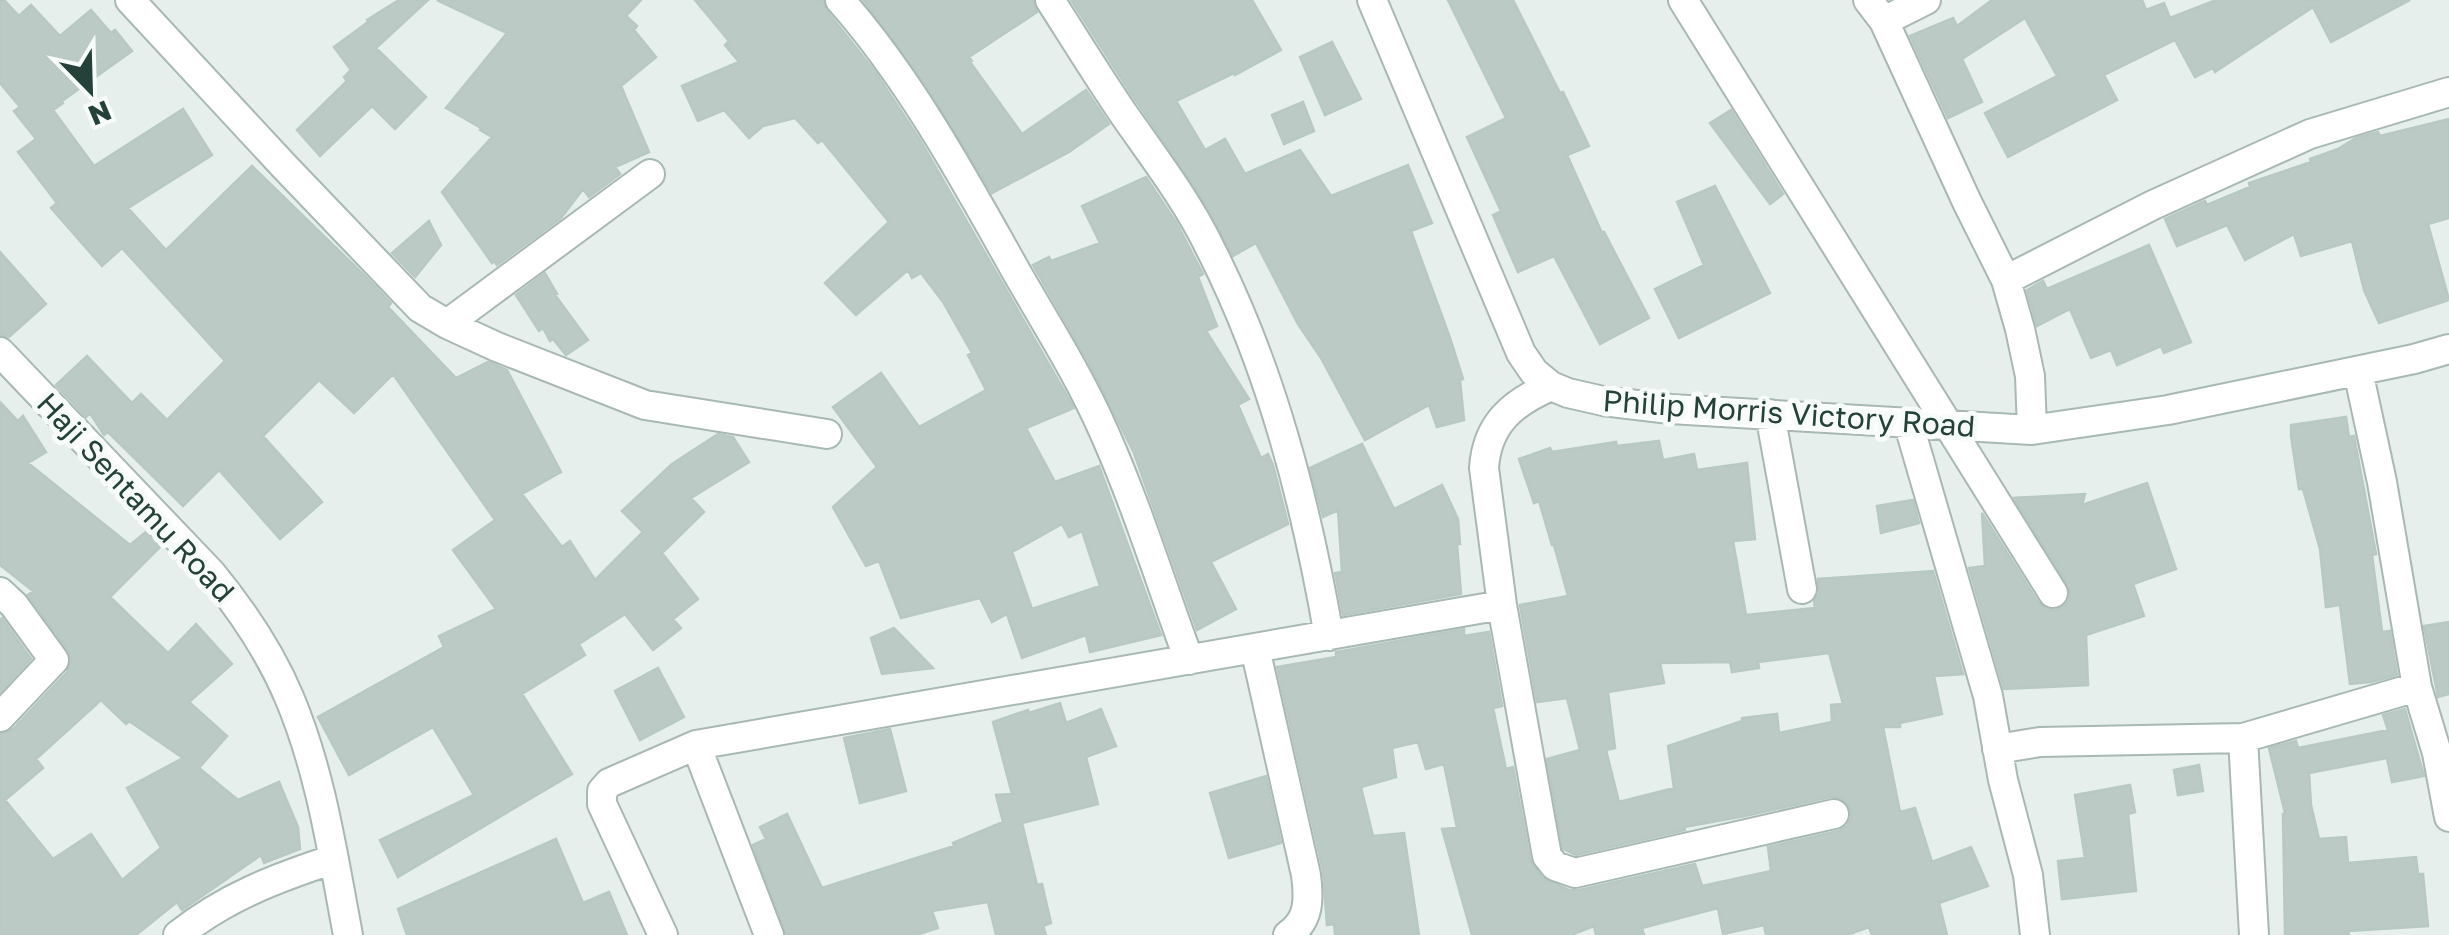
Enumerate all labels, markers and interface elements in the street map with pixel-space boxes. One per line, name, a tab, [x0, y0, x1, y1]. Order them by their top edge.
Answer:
north arrow	[40, 40, 140, 140]
text: N	[84, 94, 116, 133]
street label: Philip Morris Victory Road	[1602, 382, 1976, 444]
street label: Haji Sentamu Road	[30, 385, 242, 609]

